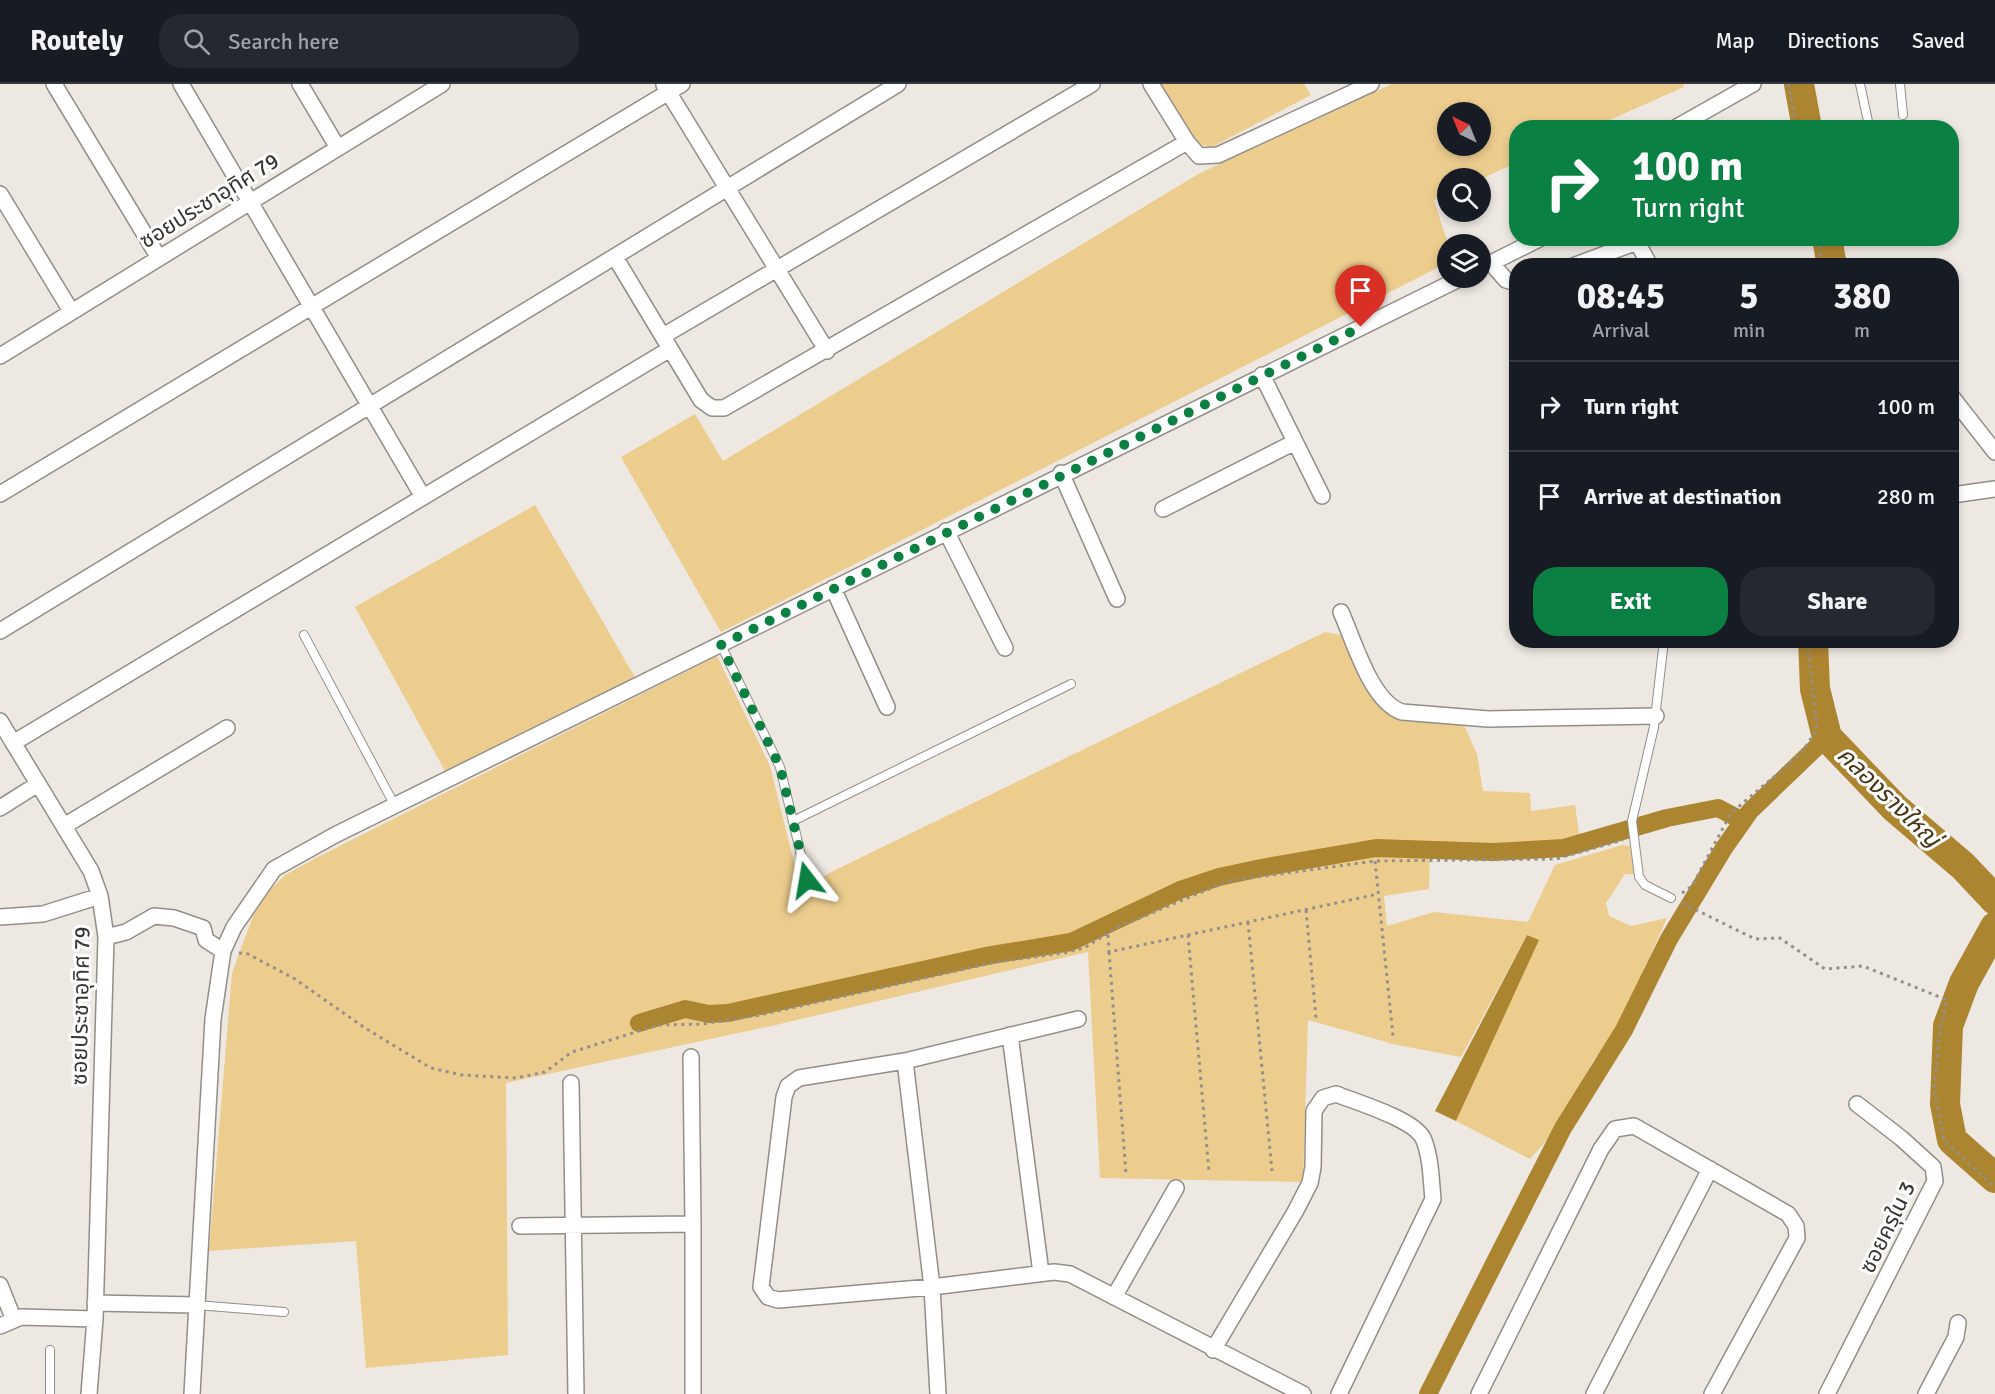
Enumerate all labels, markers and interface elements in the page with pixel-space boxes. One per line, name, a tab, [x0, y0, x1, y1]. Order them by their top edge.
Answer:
search box	[159, 14, 579, 68]
text: Routely	[30, 24, 123, 58]
icon: search	[180, 25, 213, 58]
text: Search here	[228, 28, 339, 55]
text: Map	[1716, 28, 1754, 54]
text: Directions	[1787, 28, 1879, 54]
text: Saved	[1912, 28, 1965, 54]
north arrow	[1437, 102, 1491, 156]
map controls	[1437, 102, 1491, 288]
text: 100 m	[1632, 141, 1743, 192]
icon: right	[1533, 144, 1611, 222]
street label: ซอยประชาอุทิศ 79	[135, 147, 284, 254]
button: search	[1437, 168, 1491, 222]
text: Turn right	[1632, 192, 1745, 225]
button: layers	[1437, 234, 1491, 288]
pin	[1335, 265, 1386, 327]
icon: arrive	[1344, 274, 1377, 307]
text: 08:45	[1577, 274, 1665, 319]
text: 5	[1739, 274, 1759, 319]
text: 380	[1833, 274, 1891, 319]
text: Arrival	[1592, 318, 1650, 343]
text: min	[1733, 318, 1765, 343]
text: m	[1854, 318, 1870, 343]
icon: right	[1533, 390, 1566, 423]
text: Turn right	[1584, 393, 1679, 420]
text: 100 m	[1877, 393, 1935, 420]
icon: arrive	[1533, 480, 1566, 513]
text: Arrive at destination	[1584, 483, 1781, 510]
text: 280 m	[1877, 483, 1935, 510]
button: Exit	[1533, 567, 1728, 636]
button: Share	[1740, 567, 1935, 636]
water label: คลองรางใหญ่	[1831, 740, 1949, 856]
position arrow	[775, 848, 839, 912]
street label: ซอยประชาอุทิศ 79	[66, 926, 95, 1086]
street label: ซอยครุใน 3	[1854, 1177, 1921, 1277]

